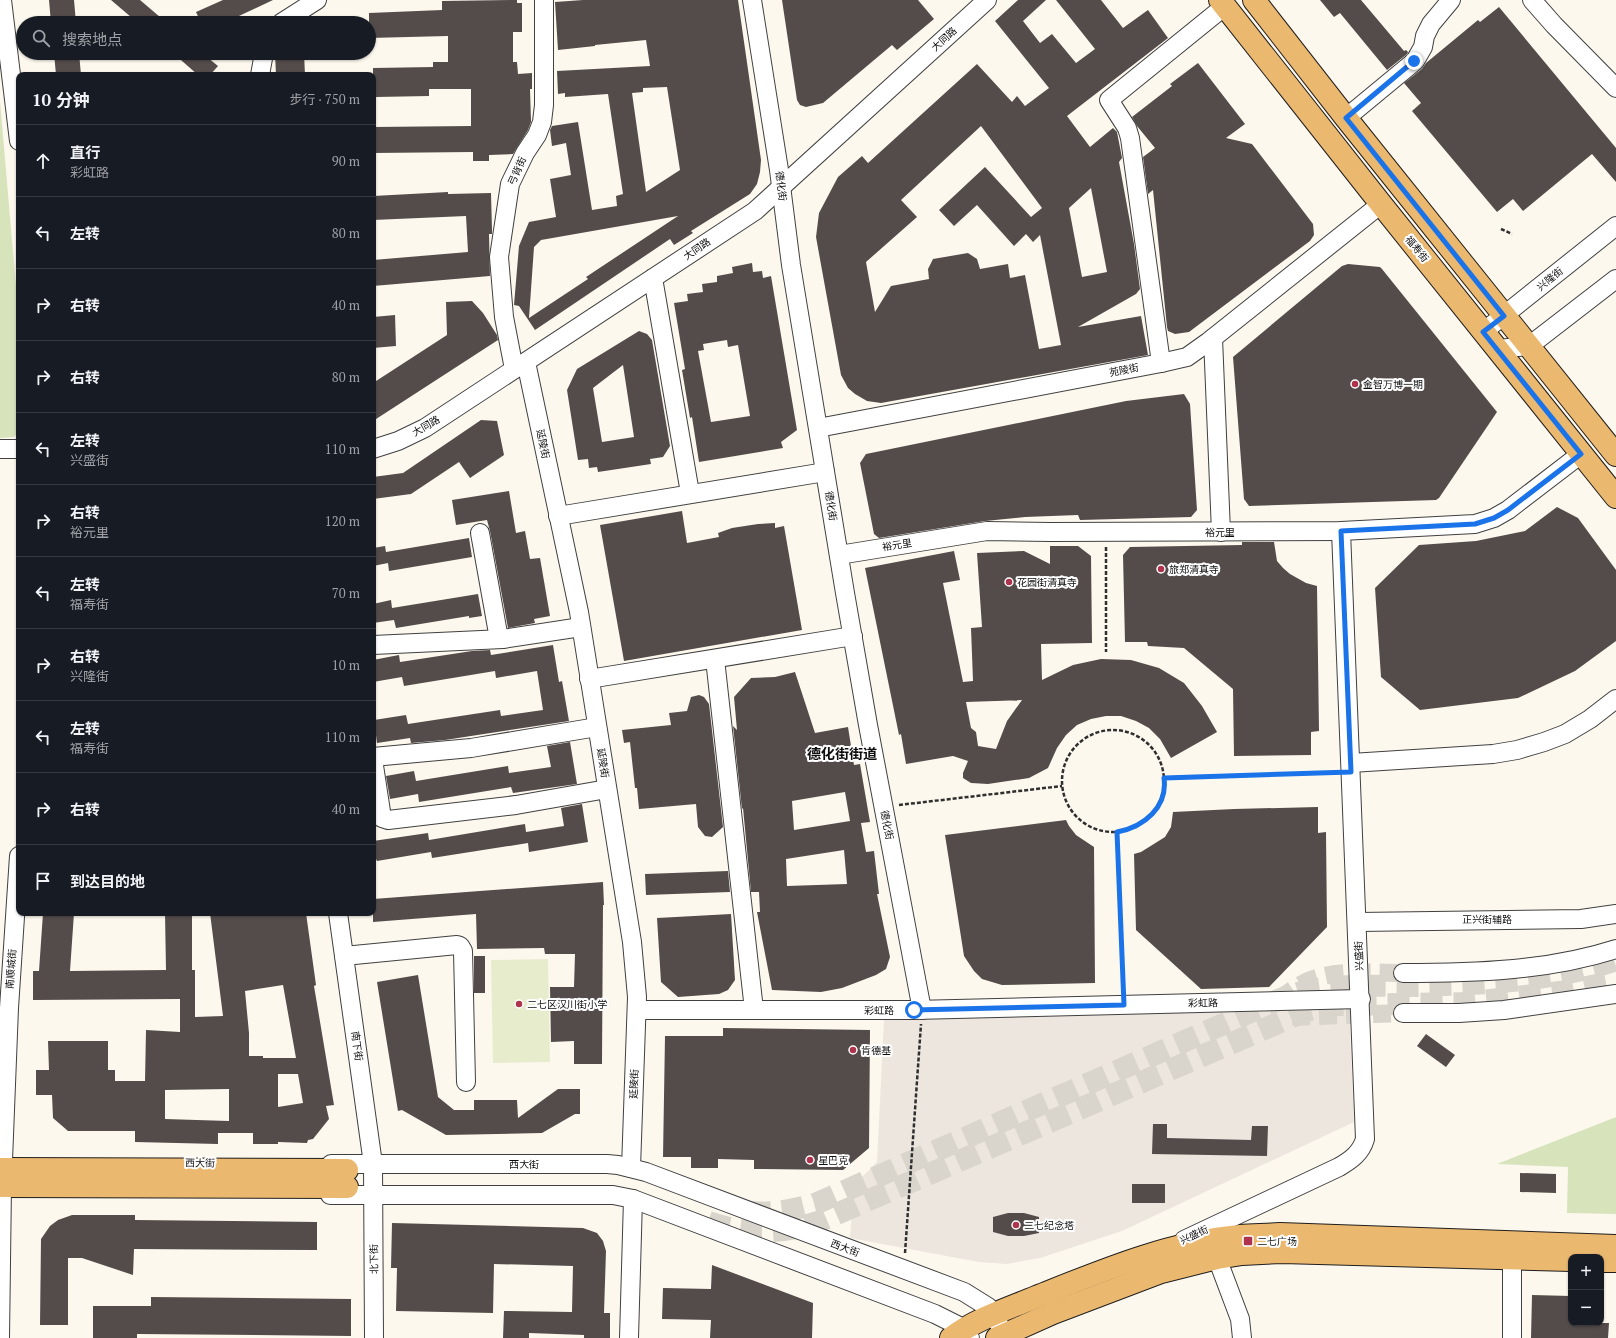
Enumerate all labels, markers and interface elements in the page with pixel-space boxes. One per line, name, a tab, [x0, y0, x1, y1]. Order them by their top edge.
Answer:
search box	[16, 16, 376, 60]
street label: 大同路	[929, 24, 959, 54]
icon: search	[30, 27, 52, 49]
text: 搜索地点	[62, 29, 122, 49]
route end	[1405, 52, 1423, 70]
text: 10 分钟	[32, 88, 90, 111]
text: 步行 · 750 m	[289, 90, 360, 108]
text: 直行	[70, 142, 100, 162]
icon: ahead	[32, 150, 54, 172]
text: 90 m	[332, 152, 360, 170]
street label: 弓背街	[505, 155, 529, 187]
text: 彩虹路	[70, 163, 109, 181]
street label: 德化街	[773, 170, 789, 202]
icon: left	[32, 222, 54, 244]
text: 左转	[70, 223, 100, 243]
text: 80 m	[332, 224, 360, 242]
street label: 福寿街	[1403, 233, 1431, 265]
street label: 大同路	[681, 235, 713, 263]
street label: 兴隆街	[1534, 265, 1566, 293]
icon: right	[32, 294, 54, 316]
text: 右转	[70, 295, 100, 315]
text: 40 m	[332, 296, 360, 314]
street label: 苑陵街	[1108, 361, 1140, 379]
icon: right	[32, 366, 54, 388]
text: 右转	[70, 367, 100, 387]
text: 80 m	[332, 368, 360, 386]
place label: 金智万博一期	[1363, 378, 1423, 391]
marker: 金智万博一期	[1350, 379, 1360, 389]
street label: 大同路	[410, 413, 442, 439]
street label: 延陵街	[534, 428, 552, 460]
text: 左转	[70, 430, 100, 450]
icon: left	[32, 438, 54, 460]
text: 110 m	[325, 440, 360, 458]
text: 兴盛街	[70, 451, 109, 469]
street label: 德化街	[822, 490, 840, 522]
text: 右转	[70, 502, 100, 522]
icon: right	[32, 510, 54, 532]
text: 120 m	[325, 512, 360, 530]
text: 裕元里	[70, 523, 109, 541]
street label: 裕元里	[1205, 526, 1235, 539]
street label: 裕元里	[881, 536, 913, 554]
place label: 旅郑清真寺	[1169, 563, 1219, 576]
marker: 旅郑清真寺	[1156, 564, 1166, 574]
text: 左转	[70, 574, 100, 594]
place label: 花园街清真寺	[1017, 576, 1077, 589]
marker: 花园街清真寺	[1004, 577, 1014, 587]
icon: left	[32, 582, 54, 604]
text: 70 m	[332, 584, 360, 602]
text: 福寿街	[70, 595, 109, 613]
text: 右转	[70, 646, 100, 666]
icon: right	[32, 654, 54, 676]
text: 10 m	[332, 656, 360, 674]
text: 兴隆街	[70, 667, 109, 685]
text: 左转	[70, 718, 100, 738]
icon: left	[32, 726, 54, 748]
text: 110 m	[325, 728, 360, 746]
text: 福寿街	[70, 739, 109, 757]
district label: 德化街街道	[807, 744, 877, 763]
street label: 延陵街	[594, 747, 612, 779]
icon: right	[32, 798, 54, 820]
text: 右转	[70, 799, 100, 819]
text: 40 m	[332, 800, 360, 818]
street label: 德化街	[878, 809, 896, 841]
icon: arrive	[32, 870, 54, 892]
text: 到达目的地	[70, 871, 145, 891]
street label: 正兴街辅路	[1462, 913, 1512, 926]
street label: 兴盛街	[1352, 941, 1366, 971]
street label: 南顺城街	[3, 949, 19, 989]
street label: 彩虹路	[1188, 996, 1218, 1010]
place label: 二七区汉川街小学	[527, 998, 607, 1011]
marker: 二七区汉川街小学	[514, 999, 524, 1009]
route start	[905, 1001, 923, 1019]
street label: 彩虹路	[864, 1004, 894, 1017]
street label: 南下街	[348, 1030, 366, 1062]
place label: 肯德基	[861, 1044, 891, 1057]
marker: 肯德基	[848, 1045, 858, 1055]
street label: 延陵街	[627, 1069, 641, 1099]
place label: 星巴克	[818, 1154, 848, 1167]
marker: 星巴克	[805, 1155, 815, 1165]
street label: 西大街	[185, 1156, 215, 1170]
street label: 西大街	[509, 1158, 539, 1171]
place label: 二七纪念塔	[1024, 1219, 1074, 1232]
marker: 二七纪念塔	[1011, 1220, 1021, 1230]
street label: 兴盛街	[1178, 1223, 1210, 1247]
marker: 二七广场	[1242, 1235, 1254, 1247]
place label: 二七广场	[1257, 1235, 1297, 1248]
street label: 西大街	[829, 1237, 861, 1259]
street label: 北下街	[367, 1244, 381, 1274]
map controls	[1568, 1254, 1604, 1326]
button: +	[1568, 1254, 1604, 1290]
button: −	[1568, 1290, 1604, 1326]

